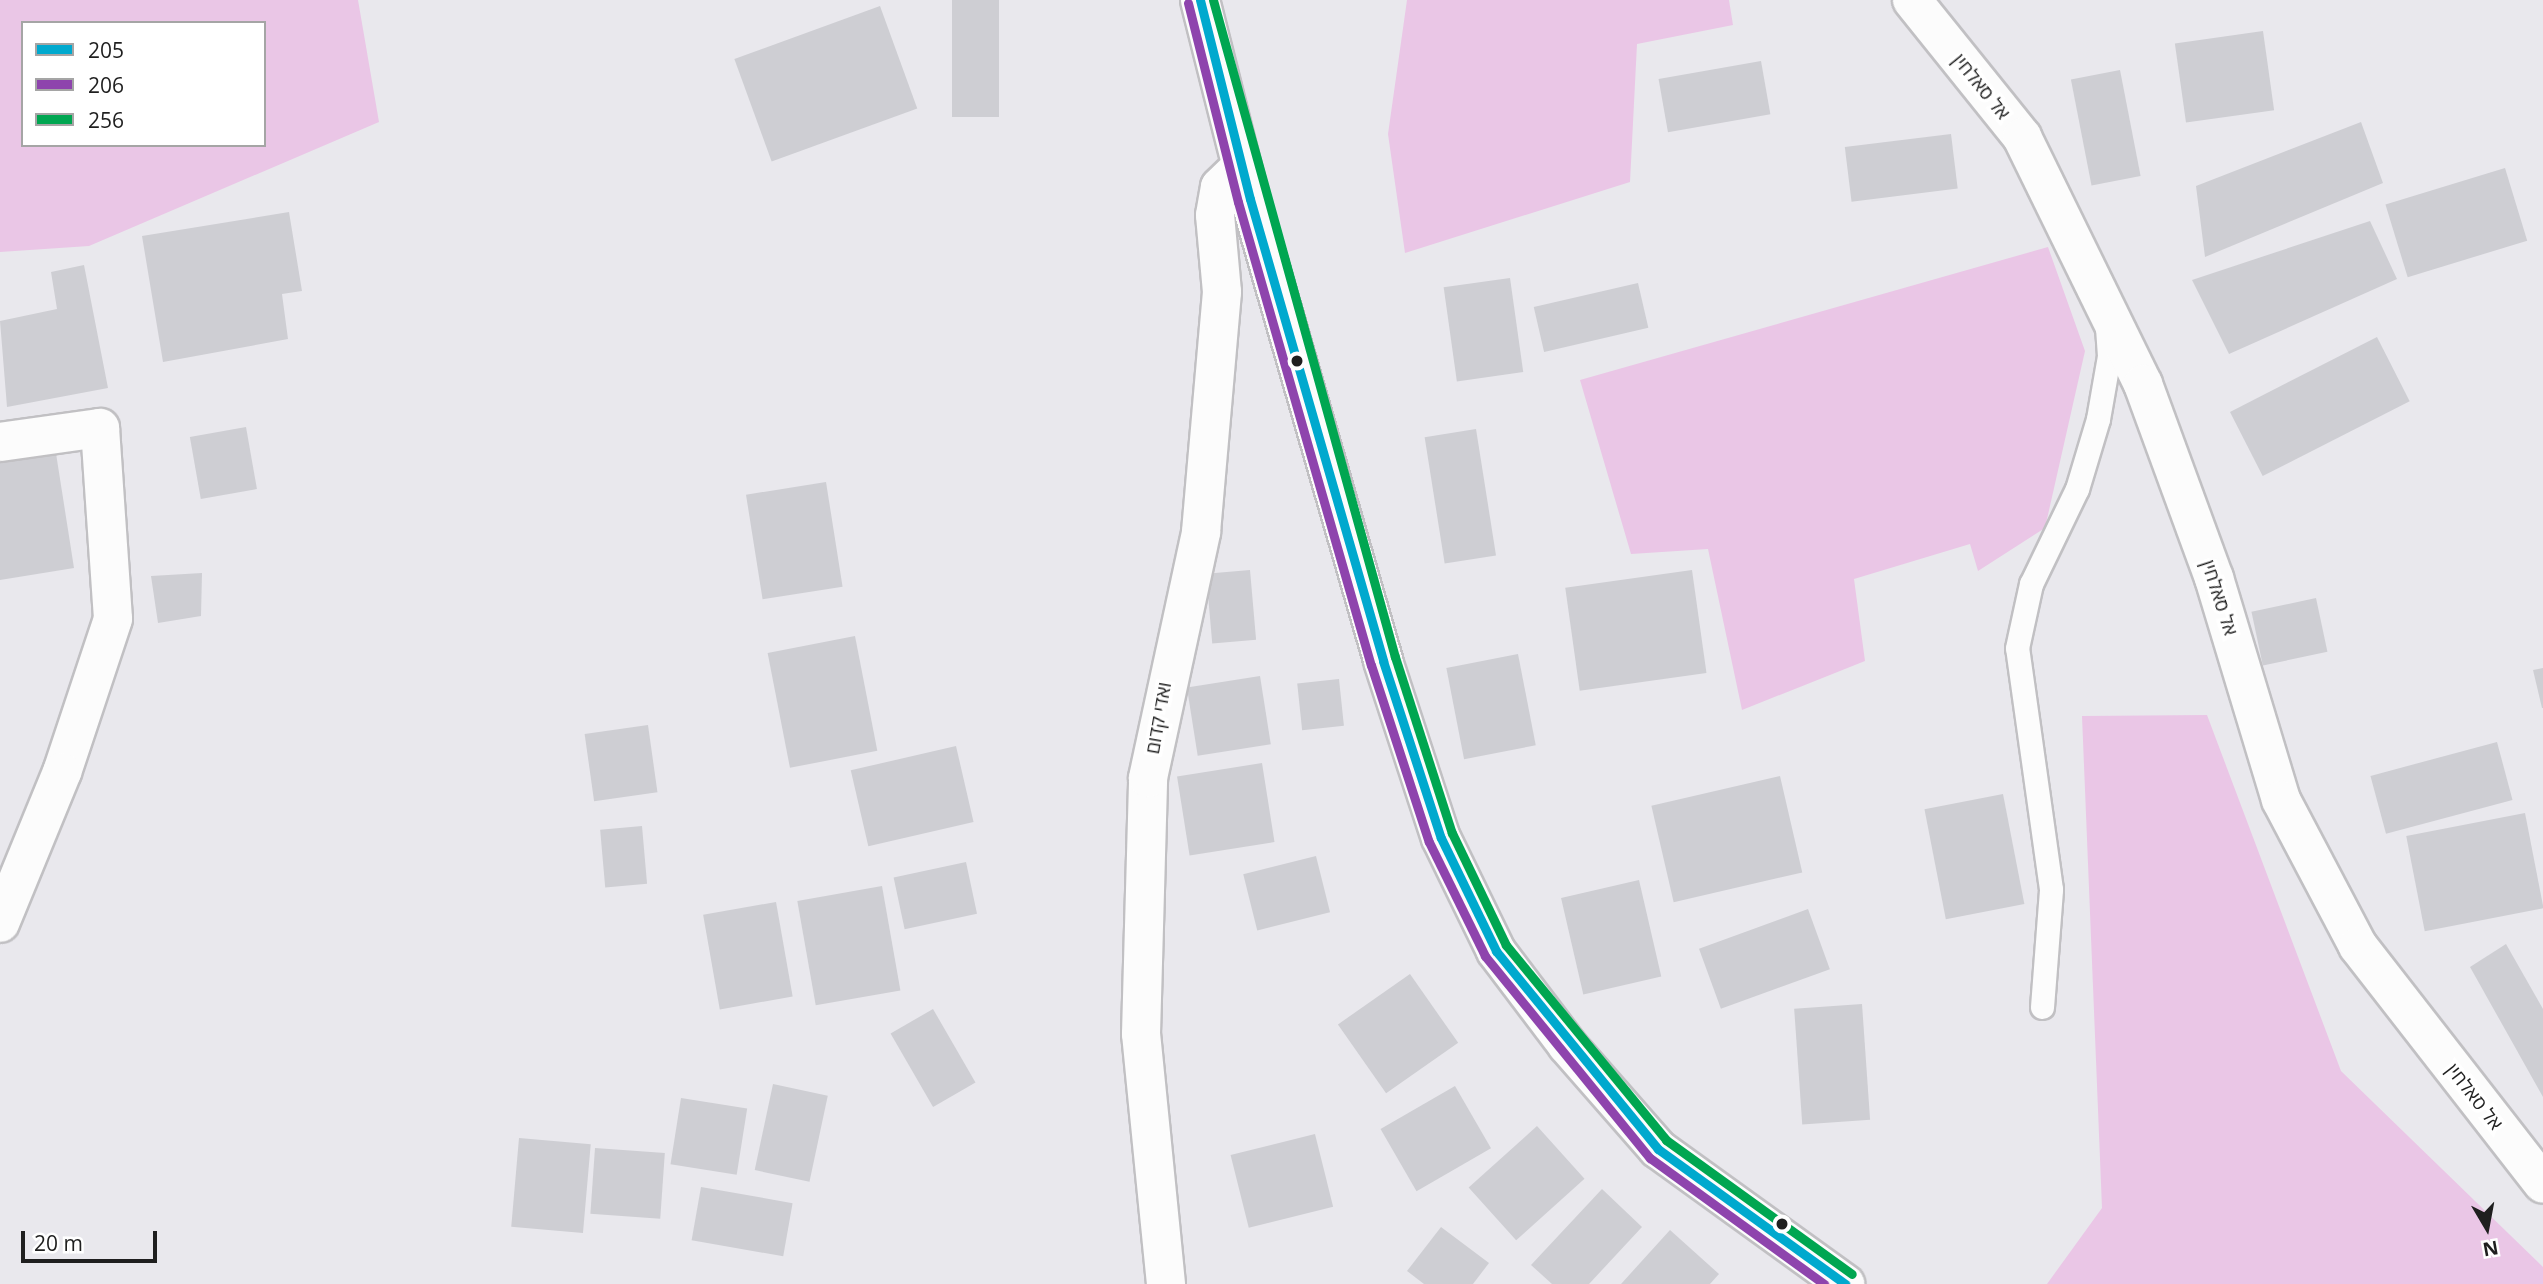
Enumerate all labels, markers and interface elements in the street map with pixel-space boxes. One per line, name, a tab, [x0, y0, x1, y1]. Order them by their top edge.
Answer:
legend	[21, 21, 266, 147]
text: 205	[88, 36, 124, 64]
street label: אל סאלחין	[1948, 49, 2014, 125]
text: 206	[88, 71, 124, 99]
text: 256	[88, 106, 124, 134]
unlabelled marker	[1290, 354, 1304, 368]
street label: אל סאלחין	[2196, 557, 2242, 639]
street label: ואדי קדום	[1141, 680, 1177, 756]
street label: אל סאלחין	[2441, 1059, 2507, 1135]
north arrow	[2452, 1193, 2522, 1263]
unlabelled marker	[1775, 1217, 1789, 1231]
scale bar	[24, 1218, 161, 1262]
text: 20 m	[34, 1229, 83, 1257]
text: N	[2481, 1235, 2501, 1263]

